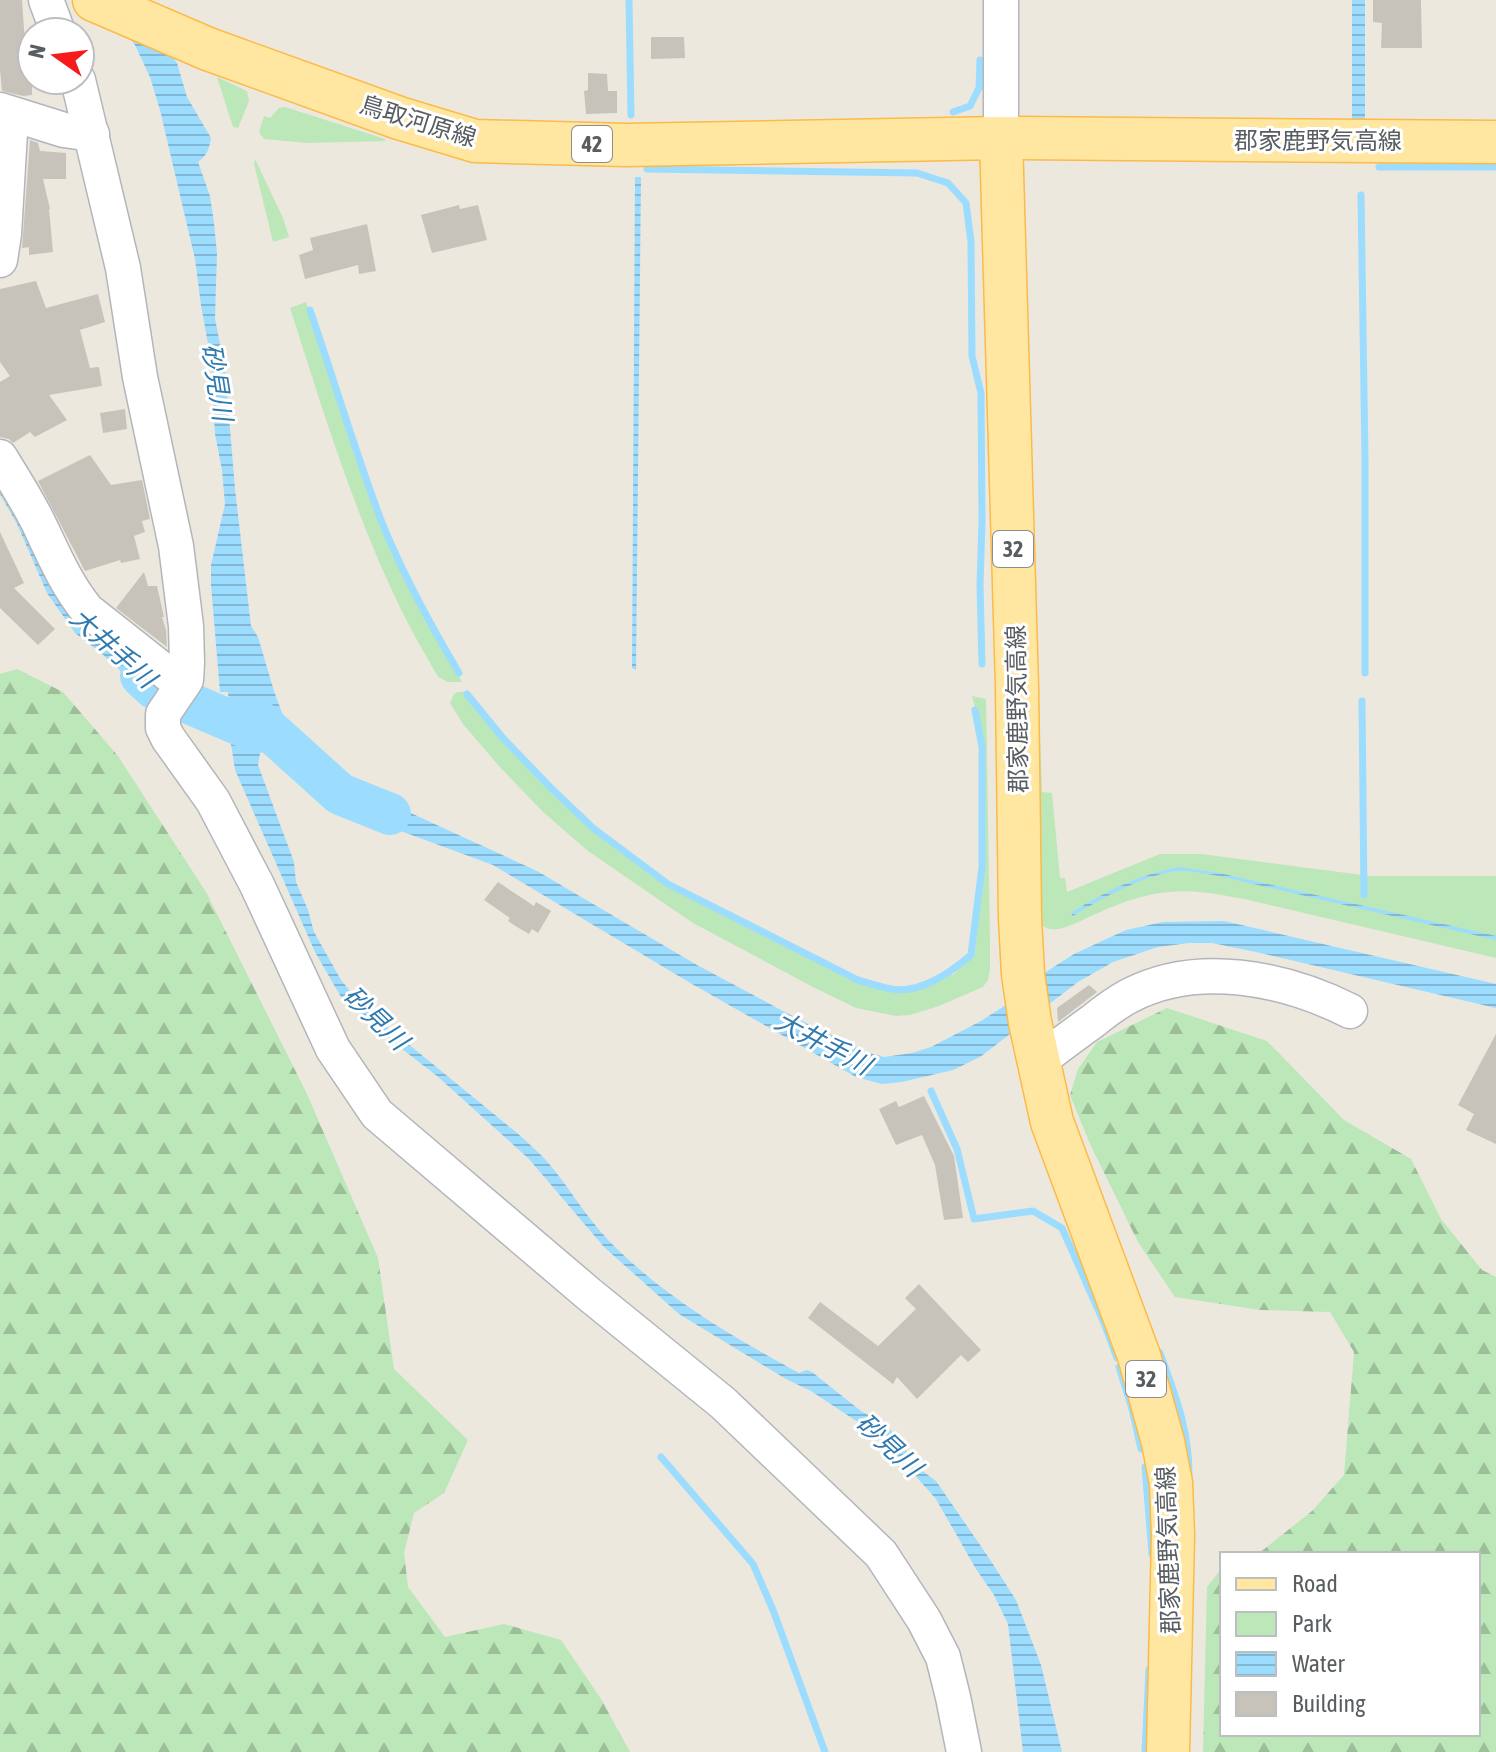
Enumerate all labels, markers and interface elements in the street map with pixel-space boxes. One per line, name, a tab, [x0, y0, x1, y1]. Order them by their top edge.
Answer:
north arrow	[16, 16, 96, 96]
text: N	[22, 42, 51, 61]
street label: 鳥取河原線	[357, 91, 479, 151]
road number: 42	[572, 126, 612, 162]
street label: 郡家鹿野気高線	[1234, 127, 1402, 154]
water label: 砂見川	[196, 341, 238, 426]
road number: 32	[993, 531, 1033, 567]
water label: 大井手川	[64, 602, 164, 696]
street label: 郡家鹿野気高線	[1002, 625, 1032, 793]
water label: 砂見川	[338, 980, 417, 1058]
water label: 大井手川	[770, 1005, 879, 1082]
road number: 32	[1126, 1361, 1166, 1397]
water label: 砂見川	[850, 1407, 930, 1485]
street label: 郡家鹿野気高線	[1152, 1466, 1184, 1634]
legend	[1220, 1552, 1480, 1736]
text: Road	[1292, 1570, 1338, 1597]
text: Park	[1292, 1610, 1333, 1637]
text: Water	[1292, 1650, 1345, 1677]
text: Building	[1292, 1690, 1366, 1717]

